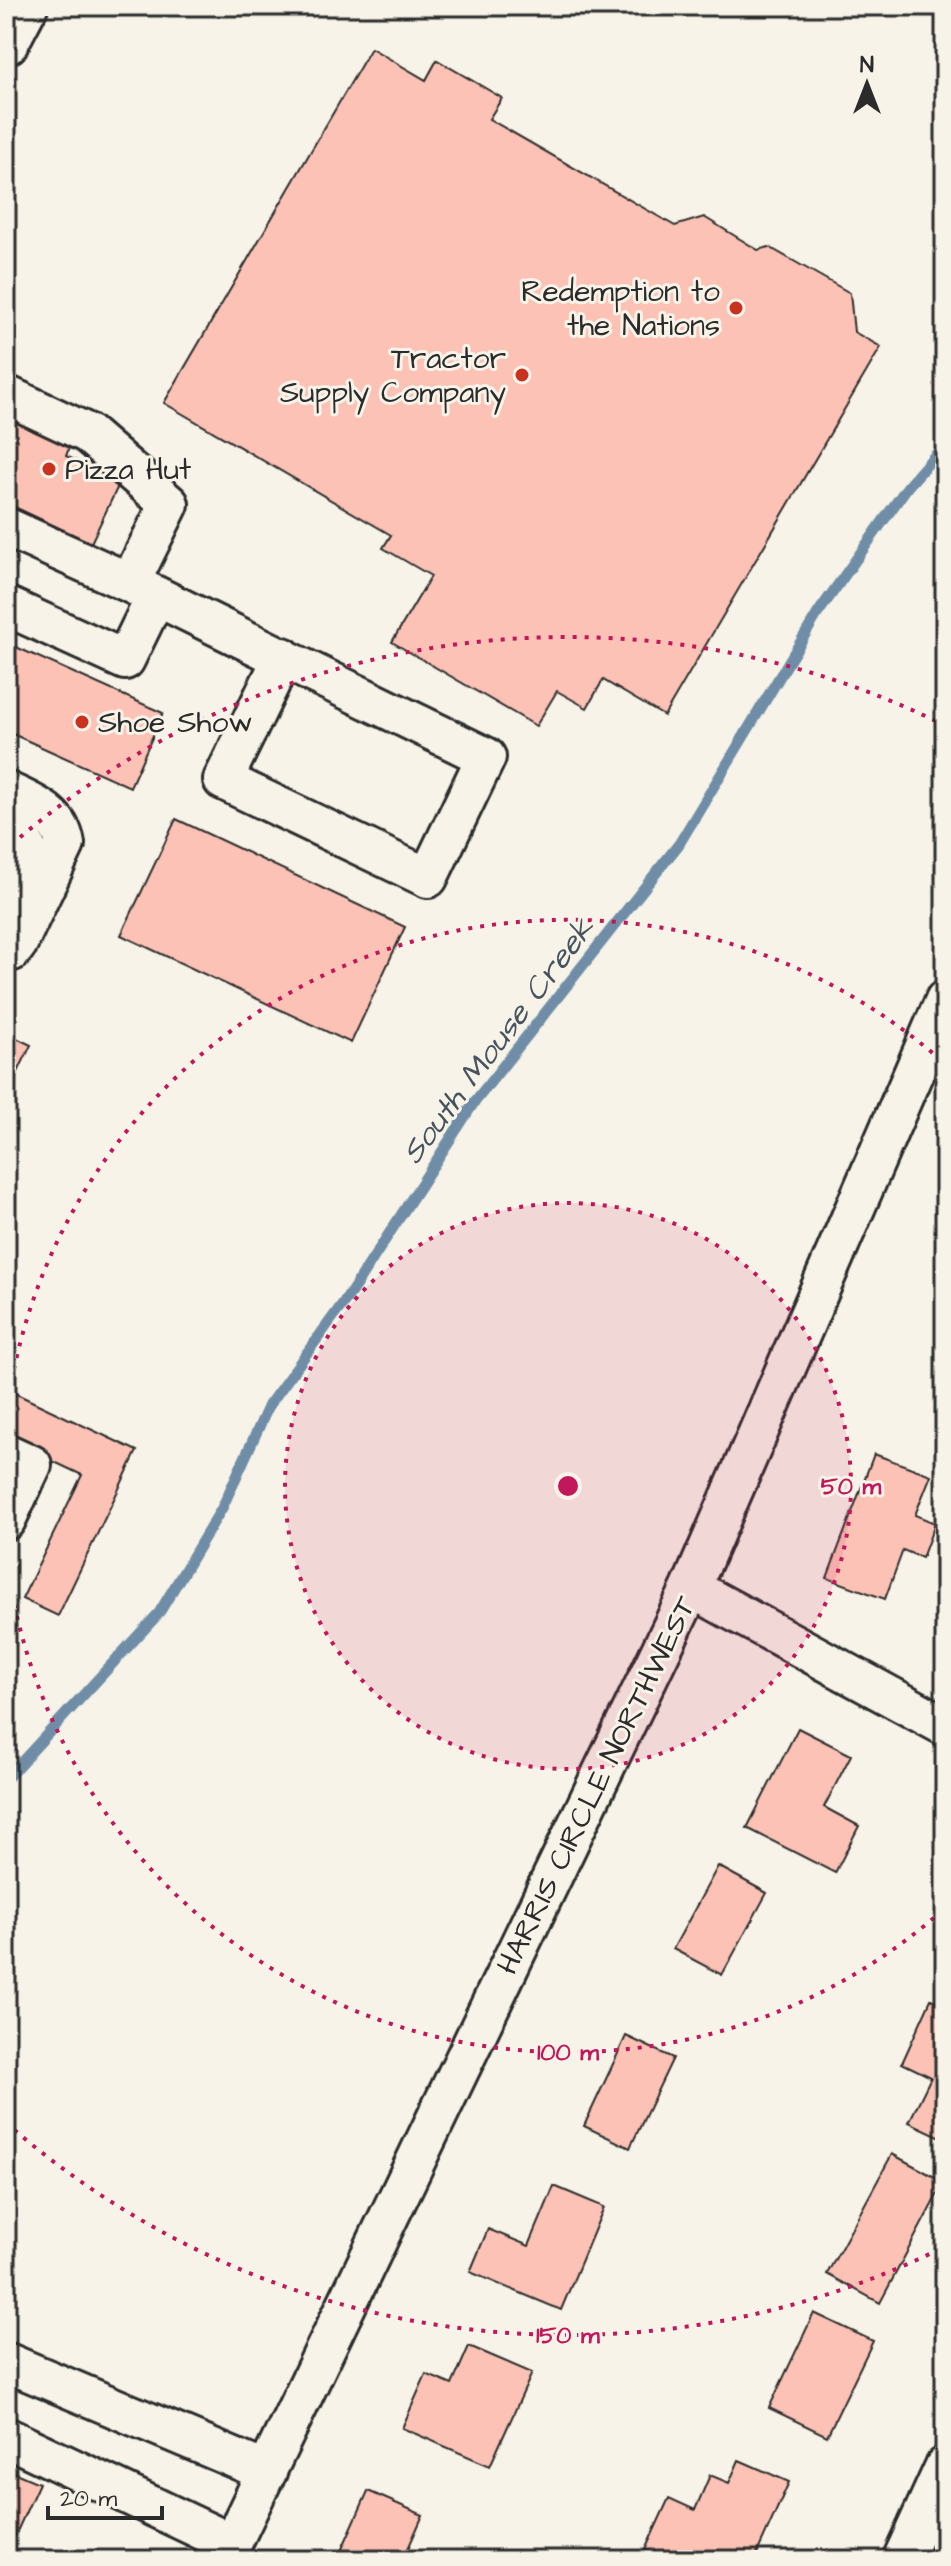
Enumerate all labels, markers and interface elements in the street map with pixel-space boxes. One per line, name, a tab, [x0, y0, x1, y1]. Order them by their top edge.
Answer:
north arrow	[827, 44, 907, 124]
text: N	[860, 50, 874, 81]
place label: Redemption to the Nations	[521, 271, 720, 347]
marker: Redemption to the Nations	[727, 299, 745, 317]
place label: Tractor Supply Company	[280, 338, 506, 415]
marker: Tractor Supply Company	[513, 366, 531, 384]
place label: Pizza Hut	[65, 449, 191, 491]
marker: Pizza Hut	[40, 460, 58, 478]
place label: Shoe Show	[98, 702, 253, 744]
marker: Shoe Show	[73, 713, 91, 731]
water label: South Mouse Creek	[391, 907, 607, 1173]
text: 50 m	[821, 1470, 882, 1504]
centre of rings	[554, 1472, 582, 1500]
street label: HARRIS CIRCLE NORTHWEST	[487, 1589, 707, 1982]
text: 100 m	[537, 2036, 599, 2070]
text: 150 m	[536, 2319, 600, 2353]
scale bar	[48, 2470, 162, 2520]
text: 20 m	[60, 2482, 117, 2516]

